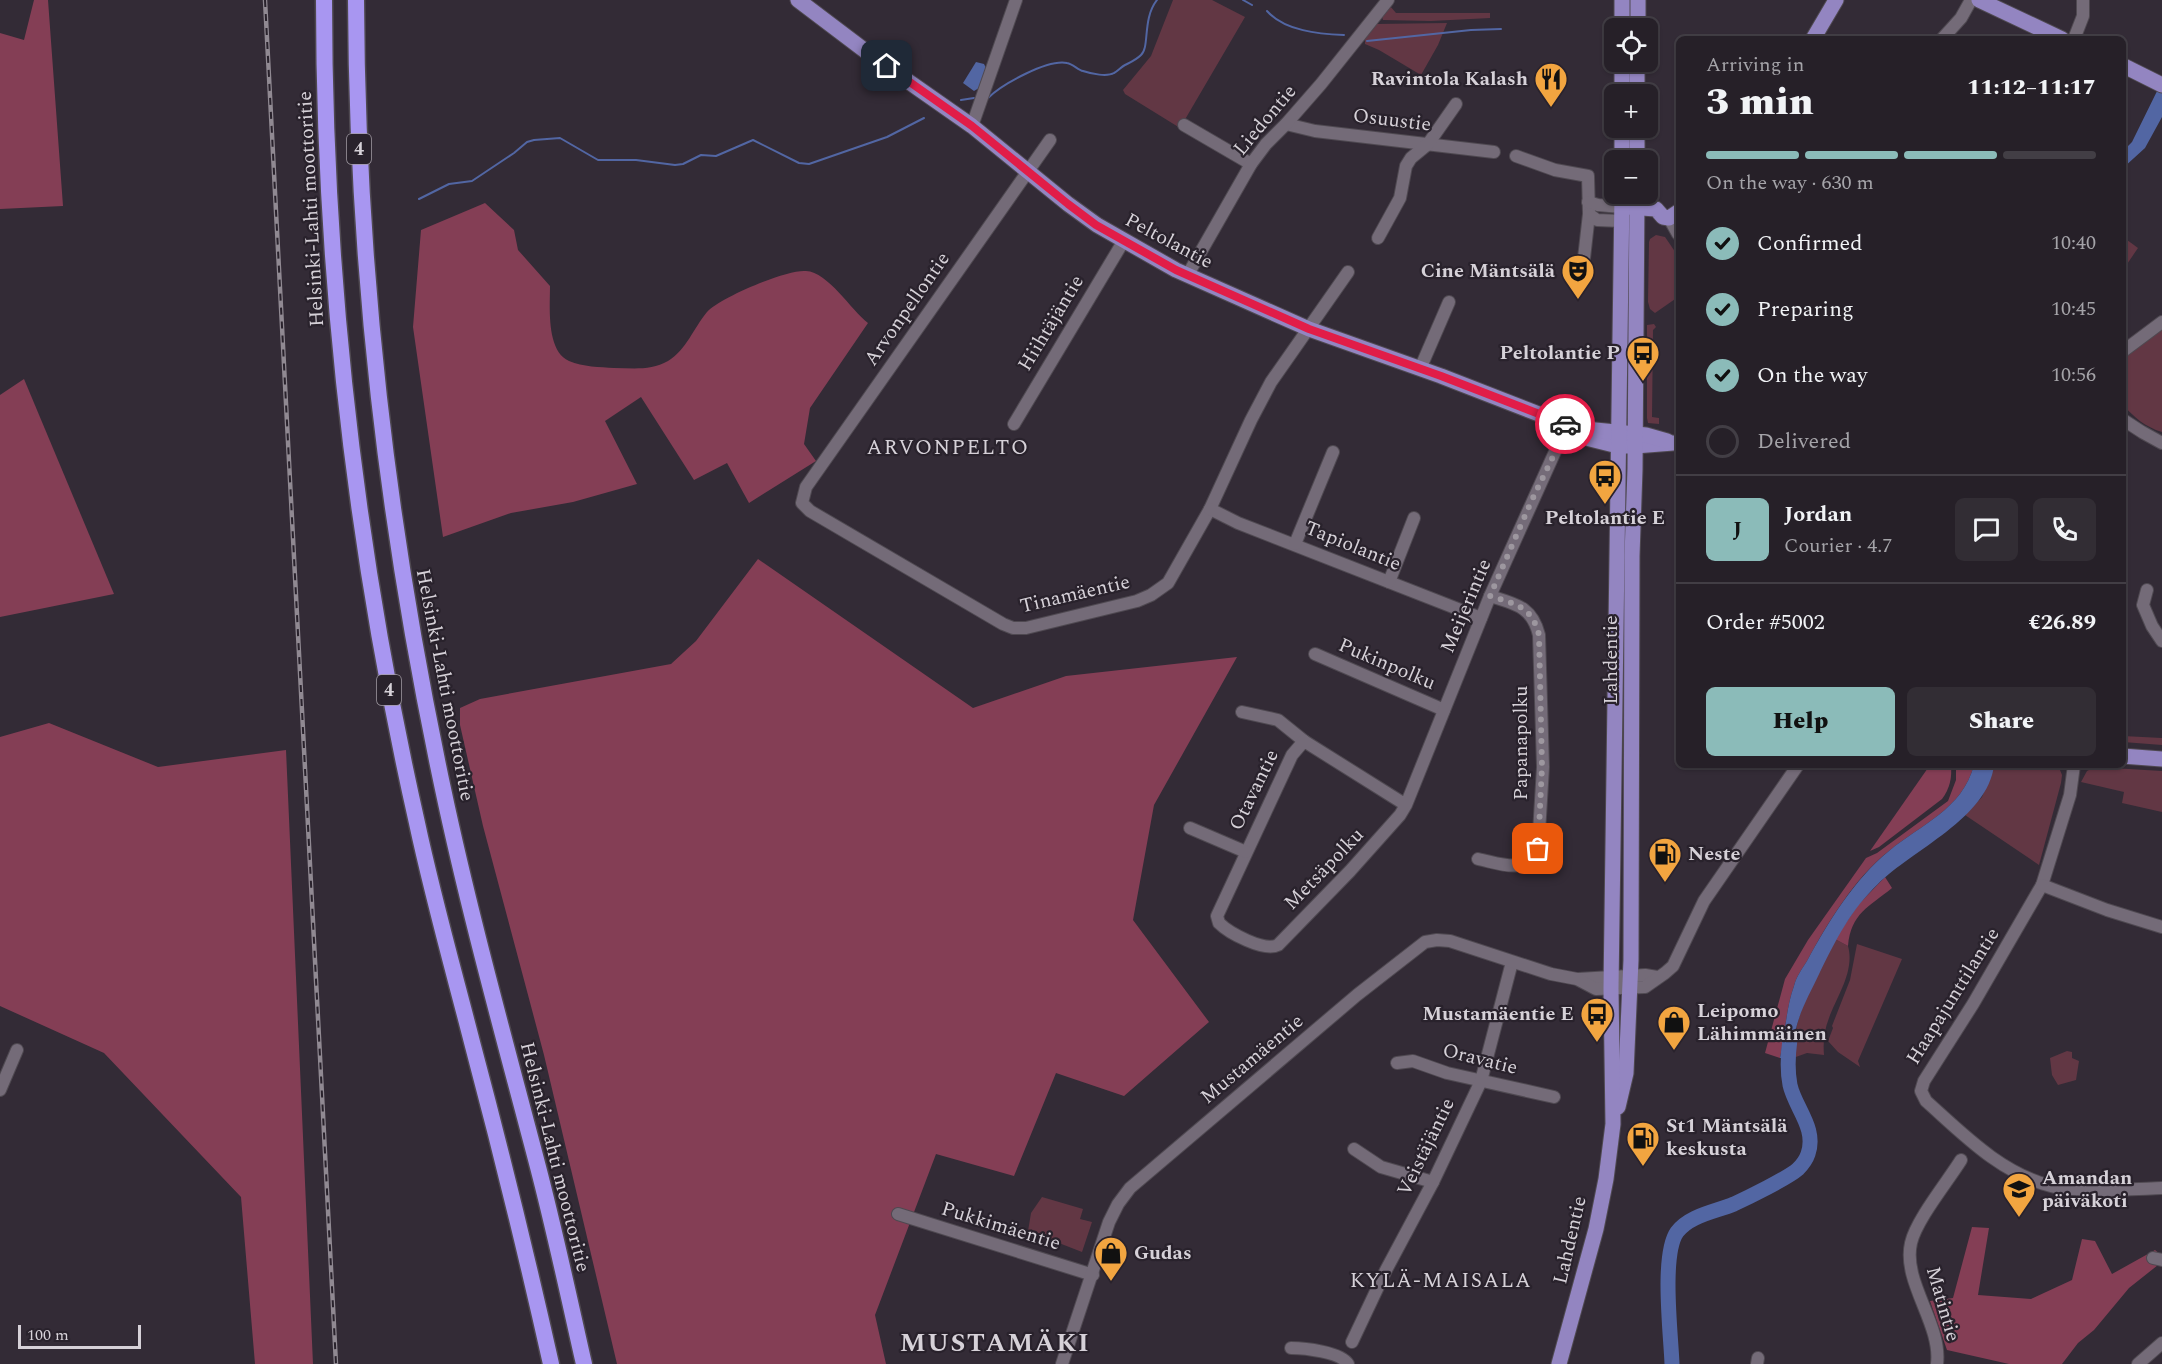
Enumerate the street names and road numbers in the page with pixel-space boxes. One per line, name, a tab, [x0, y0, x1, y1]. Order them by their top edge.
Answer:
street label: Liedontie	[1226, 78, 1304, 162]
street label: Helsinki-Lahti moottoritie	[290, 90, 332, 328]
street label: Osuustie	[1351, 100, 1433, 140]
road number: 4	[347, 134, 371, 164]
street label: Peltolantie	[1120, 205, 1218, 277]
street label: Arvonpellontie	[856, 246, 958, 372]
street label: Hiihtäjäntie	[1010, 269, 1092, 377]
street label: Tapiolantie	[1300, 513, 1406, 579]
street label: Meijerintie	[1433, 554, 1499, 658]
street label: Helsinki-Lahti moottoritie	[408, 566, 482, 804]
street label: Tinamäentie	[1017, 567, 1133, 621]
street label: Lahdentie	[1596, 615, 1626, 705]
street label: Pukinpolku	[1334, 630, 1440, 698]
road number: 4	[377, 675, 401, 705]
street label: Papanapolku	[1506, 686, 1536, 800]
street label: Otavantie	[1221, 744, 1287, 836]
street label: Metsäpolku	[1277, 821, 1371, 917]
street label: Haapajunttilantie	[1899, 922, 2007, 1070]
street label: Mustamäentie	[1194, 1007, 1310, 1111]
street label: Oravatie	[1439, 1035, 1521, 1083]
street label: Helsinki-Lahti moottoritie	[512, 1039, 598, 1275]
street label: Veistäjäntie	[1389, 1093, 1463, 1201]
street label: Lahdentie	[1545, 1193, 1595, 1287]
street label: Pukkimäentie	[938, 1194, 1064, 1258]
street label: Matintie	[1918, 1263, 1968, 1345]

